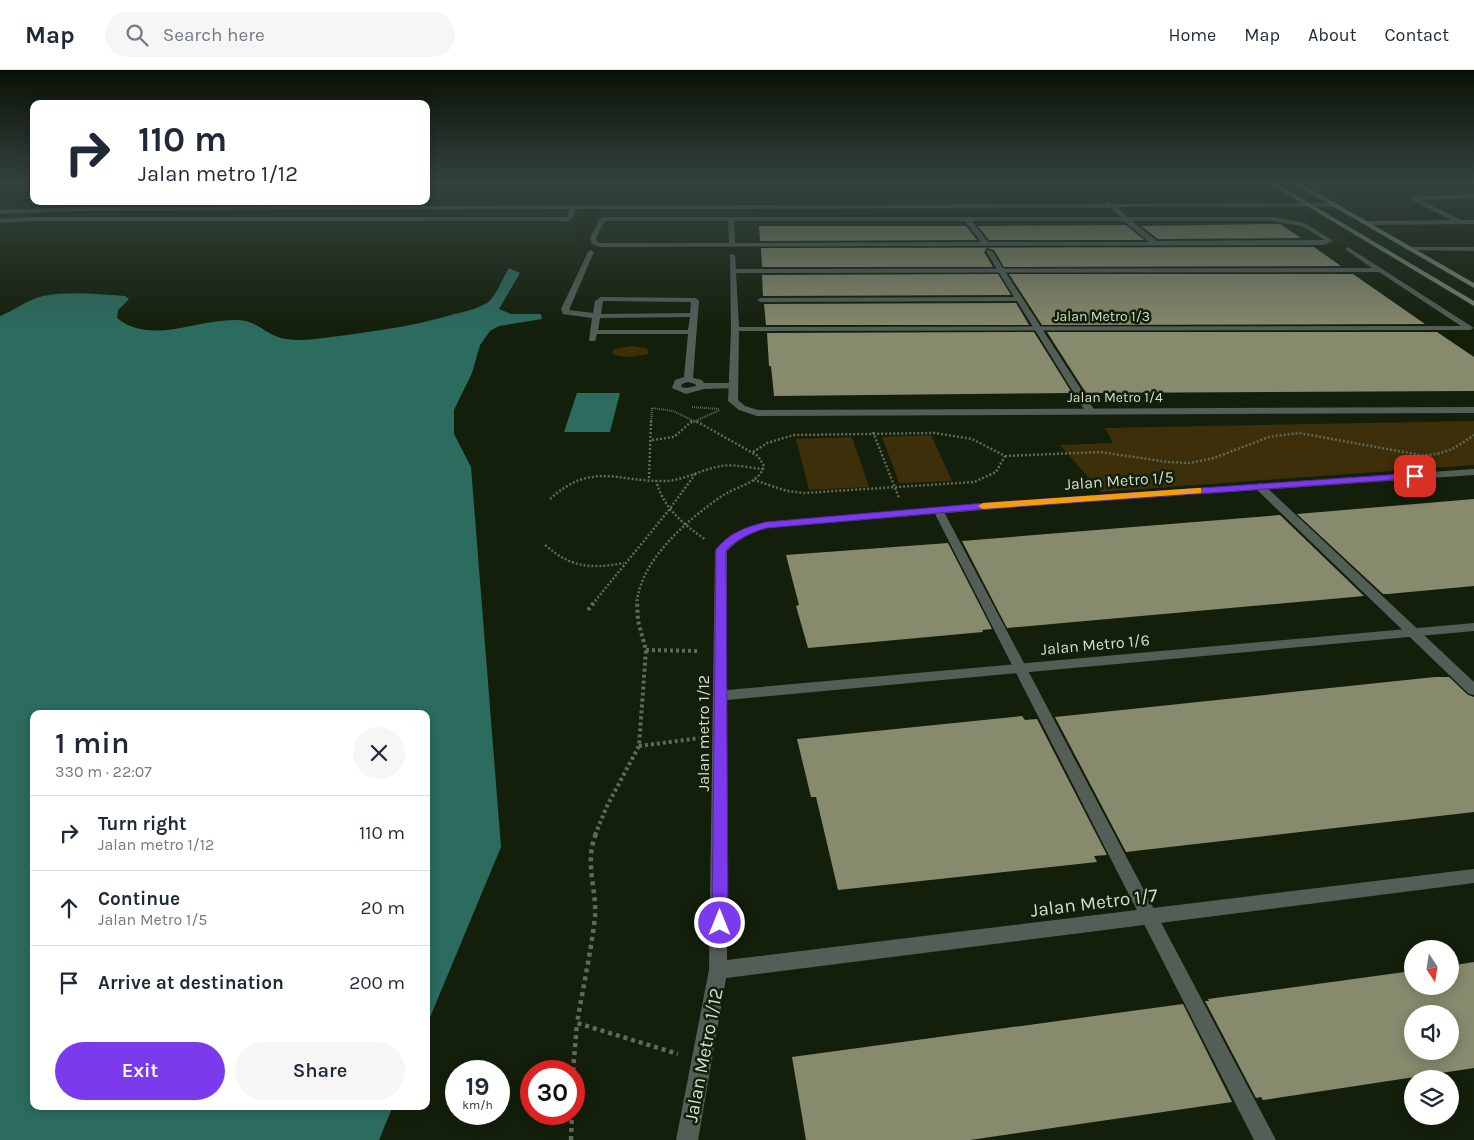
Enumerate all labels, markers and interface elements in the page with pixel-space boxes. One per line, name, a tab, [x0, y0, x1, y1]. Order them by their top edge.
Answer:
search box	[105, 12, 455, 57]
text: Map	[25, 21, 75, 49]
icon: search	[123, 21, 151, 49]
text: Search here	[163, 24, 265, 46]
text: Home	[1168, 24, 1216, 46]
text: Map	[1244, 24, 1280, 46]
text: About	[1308, 24, 1357, 46]
text: Contact	[1385, 24, 1449, 46]
text: 110 m	[138, 119, 227, 160]
icon: right	[55, 120, 120, 185]
text: Jalan metro 1/12	[138, 161, 298, 187]
street label: Jalan Metro 1/3	[1054, 308, 1150, 325]
street label: Jalan Metro 1/4	[1067, 389, 1163, 406]
pin	[1394, 455, 1436, 497]
icon: arrive	[1401, 462, 1429, 490]
street label: Jalan Metro 1/5	[1064, 467, 1174, 494]
street label: Jalan Metro 1/6	[1040, 630, 1150, 659]
street label: Jalan metro 1/12	[694, 675, 713, 791]
text: 1 min	[55, 725, 129, 761]
button: close	[353, 727, 405, 779]
text: 330 m · 22:07	[55, 762, 152, 781]
text: Turn right	[98, 813, 187, 835]
icon: right	[55, 819, 83, 847]
text: 110 m	[359, 822, 405, 844]
text: Jalan metro 1/12	[98, 835, 214, 854]
street label: Jalan Metro 1/7	[1029, 884, 1159, 922]
text: Continue	[98, 888, 180, 910]
icon: ahead	[55, 894, 83, 922]
position arrow	[693, 896, 745, 948]
text: 20 m	[360, 897, 405, 919]
text: Jalan Metro 1/5	[98, 910, 207, 929]
north arrow	[1404, 940, 1459, 995]
map controls	[1404, 940, 1459, 1125]
icon: arrive	[55, 969, 83, 997]
text: Arrive at destination	[98, 972, 284, 994]
text: 200 m	[349, 972, 405, 994]
street label: Jalan Metro 1/12	[680, 986, 728, 1124]
button: sound	[1404, 1005, 1459, 1060]
button: Exit	[55, 1042, 225, 1100]
button: Share	[235, 1042, 405, 1100]
speed limit sign: 30	[520, 1060, 585, 1125]
button: layers	[1404, 1070, 1459, 1125]
text: 19	[465, 1072, 490, 1101]
text: km/h	[462, 1098, 493, 1112]

